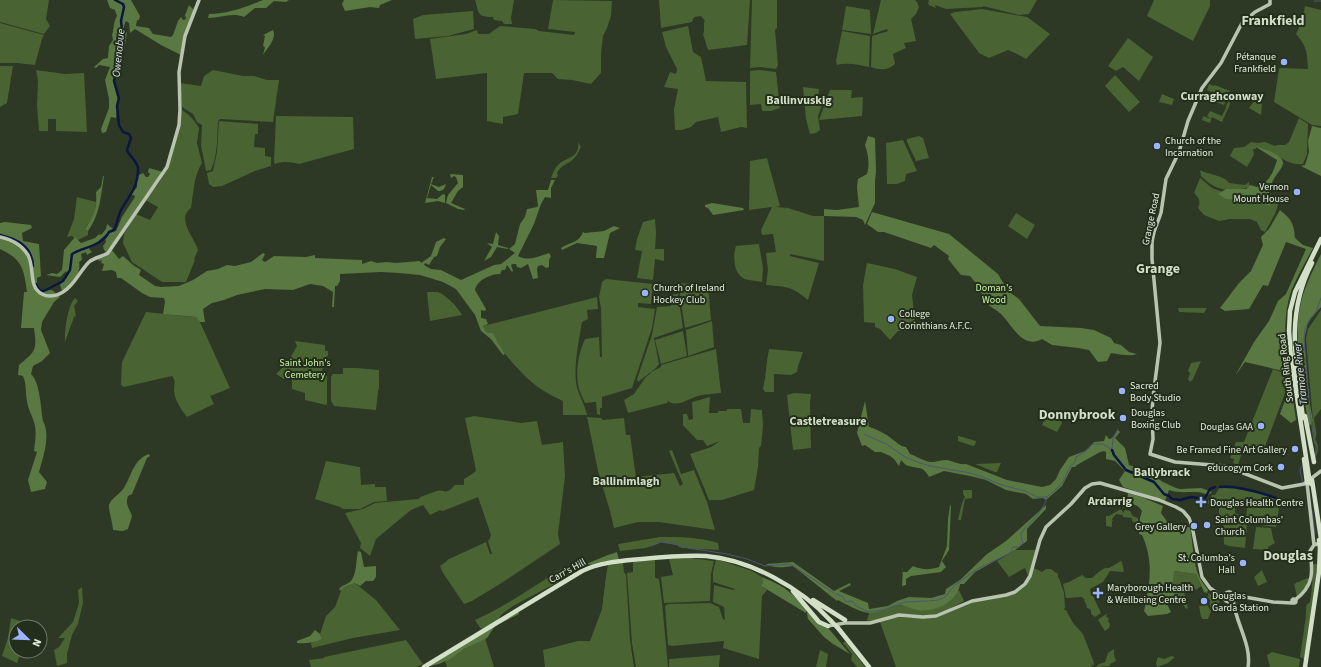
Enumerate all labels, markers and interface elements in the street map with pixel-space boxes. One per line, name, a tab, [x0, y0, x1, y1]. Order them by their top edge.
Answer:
district label: Frankfield	[1241, 11, 1305, 31]
water label: Owenabue	[108, 28, 128, 78]
place label: Pétanque Frankfield	[1234, 50, 1276, 76]
marker: Pétanque Frankfield	[1279, 57, 1289, 67]
district label: Curraghconway	[1180, 88, 1264, 105]
district label: Ballinvuskig	[766, 92, 832, 109]
place label: Church of the Incarnation	[1165, 134, 1221, 160]
marker: Church of the Incarnation	[1152, 141, 1162, 151]
place label: Vernon Mount House	[1233, 180, 1289, 206]
marker: Vernon Mount House	[1292, 187, 1302, 197]
street label: Grange Road	[1139, 192, 1163, 247]
district label: Grange	[1136, 259, 1180, 279]
place label: Church of Ireland Hockey Club	[653, 281, 725, 307]
park label: Doman's Wood	[976, 281, 1012, 307]
marker: Church of Ireland Hockey Club	[640, 288, 650, 298]
place label: College Corinthians A.F.C.	[899, 307, 972, 333]
marker: College Corinthians A.F.C.	[886, 314, 896, 324]
street label: South Ring Road	[1275, 333, 1297, 403]
water label: Tramore River	[1290, 341, 1311, 406]
park label: Saint John's Cemetery	[279, 356, 331, 382]
place label: Sacred Body Studio	[1130, 379, 1181, 405]
marker: Sacred Body Studio	[1117, 386, 1127, 396]
district label: Donnybrook	[1039, 405, 1116, 425]
place label: Douglas Boxing Club	[1131, 406, 1181, 432]
district label: Castletreasure	[789, 413, 867, 430]
marker: Douglas Boxing Club	[1118, 413, 1128, 423]
place label: Douglas GAA	[1200, 420, 1254, 434]
marker: Douglas GAA	[1256, 421, 1266, 431]
place label: Be Framed Fine Art Gallery	[1177, 443, 1287, 457]
marker: Be Framed Fine Art Gallery	[1290, 444, 1300, 454]
place label: educogym Cork	[1208, 461, 1273, 475]
marker: educogym Cork	[1276, 462, 1286, 472]
district label: Ballybrack	[1134, 464, 1191, 481]
district label: Ballinimlagh	[592, 473, 660, 490]
district label: Ardarrig	[1087, 493, 1133, 510]
marker: Douglas Health Centre	[1195, 496, 1207, 508]
place label: Douglas Health Centre	[1210, 496, 1303, 510]
place label: Saint Columbas' Church	[1215, 513, 1283, 539]
place label: Grey Gallery	[1135, 520, 1186, 534]
marker: Saint Columbas' Church	[1202, 520, 1212, 530]
marker: Grey Gallery	[1189, 521, 1199, 531]
district label: Douglas	[1263, 546, 1313, 566]
place label: St. Columba's Hall	[1178, 551, 1235, 577]
street label: Carr's Hill	[546, 555, 589, 587]
marker: St. Columba's Hall	[1238, 558, 1248, 568]
place label: Maryborough Health & Wellbeing Centre	[1107, 581, 1193, 607]
marker: Maryborough Health & Wellbeing Centre	[1092, 587, 1104, 599]
place label: Douglas Garda Station	[1212, 589, 1269, 615]
marker: Douglas Garda Station	[1199, 596, 1209, 606]
north arrow	[8, 619, 48, 659]
text: N	[28, 636, 45, 649]

